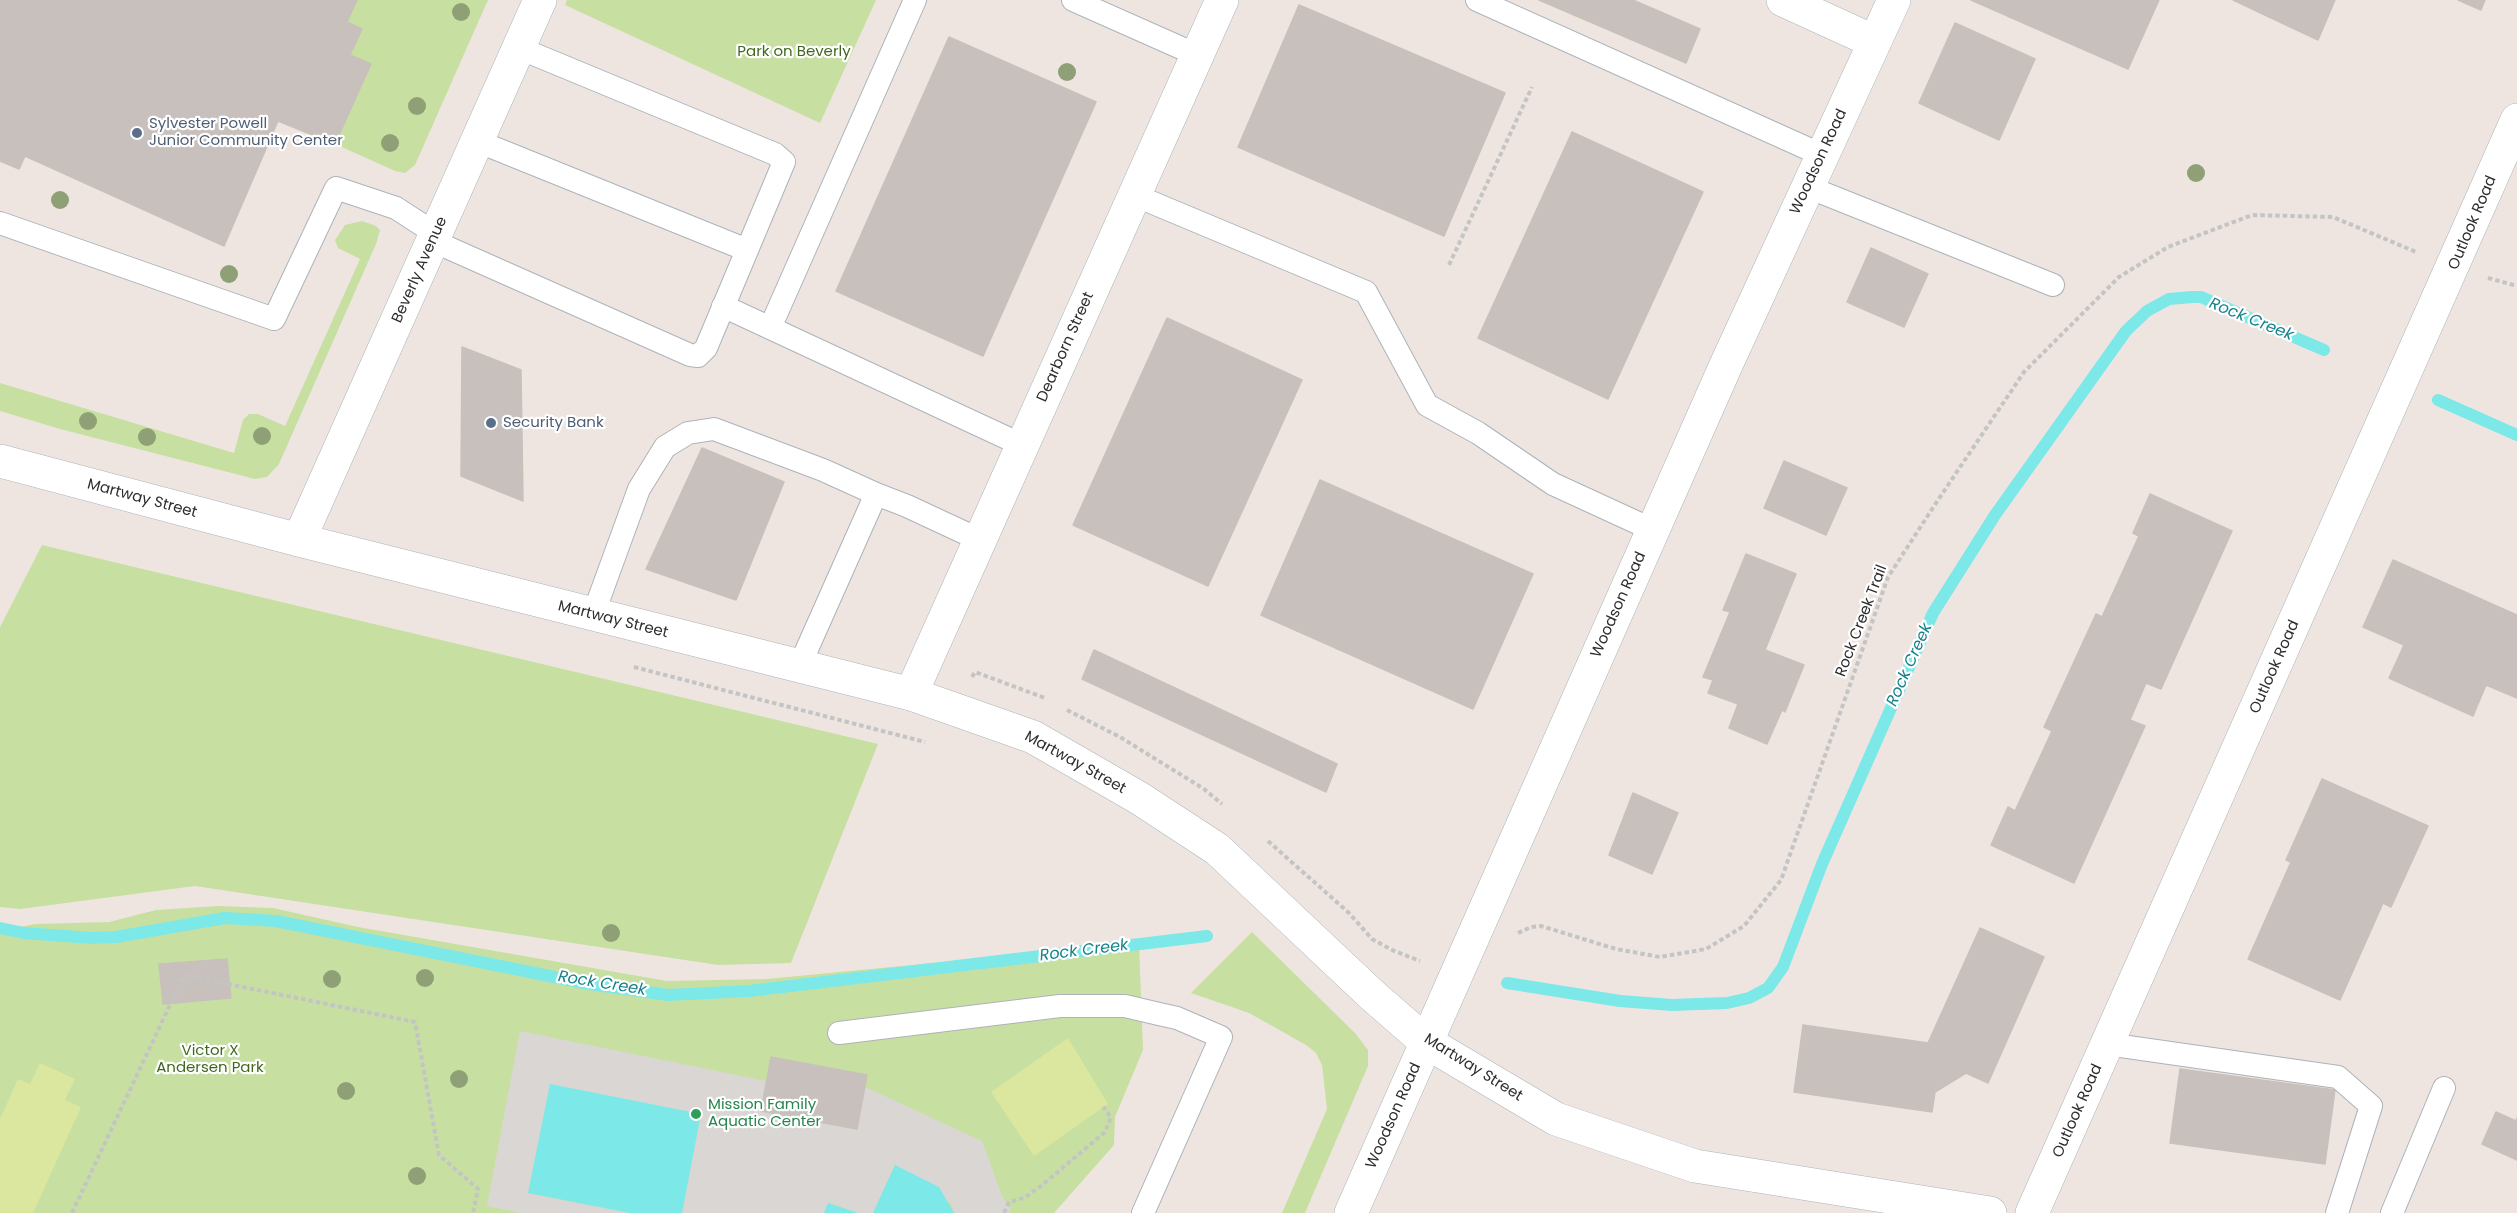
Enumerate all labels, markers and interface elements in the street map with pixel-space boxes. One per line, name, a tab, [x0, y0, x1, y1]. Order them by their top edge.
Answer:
park label: Park on Beverly	[737, 43, 851, 61]
street label: Woodson Road	[1787, 107, 1851, 217]
place label: Sylvester Powell Junior Community Center	[149, 115, 343, 150]
marker: Sylvester Powell Junior Community Center	[130, 126, 144, 140]
street label: Outlook Road	[2445, 173, 2501, 273]
street label: Beverly Avenue	[389, 214, 451, 326]
street label: Dearborn Street	[1034, 289, 1098, 405]
water label: Rock Creek	[2206, 294, 2296, 346]
place label: Security Bank	[503, 414, 604, 432]
marker: Security Bank	[484, 416, 498, 430]
street label: Martway Street	[85, 476, 199, 522]
street label: Woodson Road	[1588, 549, 1650, 661]
street label: Rock Creek Trail	[1832, 563, 1892, 679]
street label: Martway Street	[556, 598, 670, 642]
street label: Outlook Road	[2246, 617, 2304, 717]
water label: Rock Creek	[1883, 620, 1937, 710]
street label: Martway Street	[1021, 728, 1129, 798]
water label: Rock Creek	[1039, 936, 1129, 966]
water label: Rock Creek	[557, 968, 647, 1000]
street label: Martway Street	[1420, 1030, 1526, 1106]
park label: Victor X Andersen Park	[156, 1042, 264, 1077]
street label: Woodson Road	[1363, 1060, 1425, 1172]
street label: Outlook Road	[2049, 1061, 2107, 1161]
place label: Mission Family Aquatic Center	[708, 1096, 821, 1131]
marker: Mission Family Aquatic Center	[689, 1107, 703, 1121]

